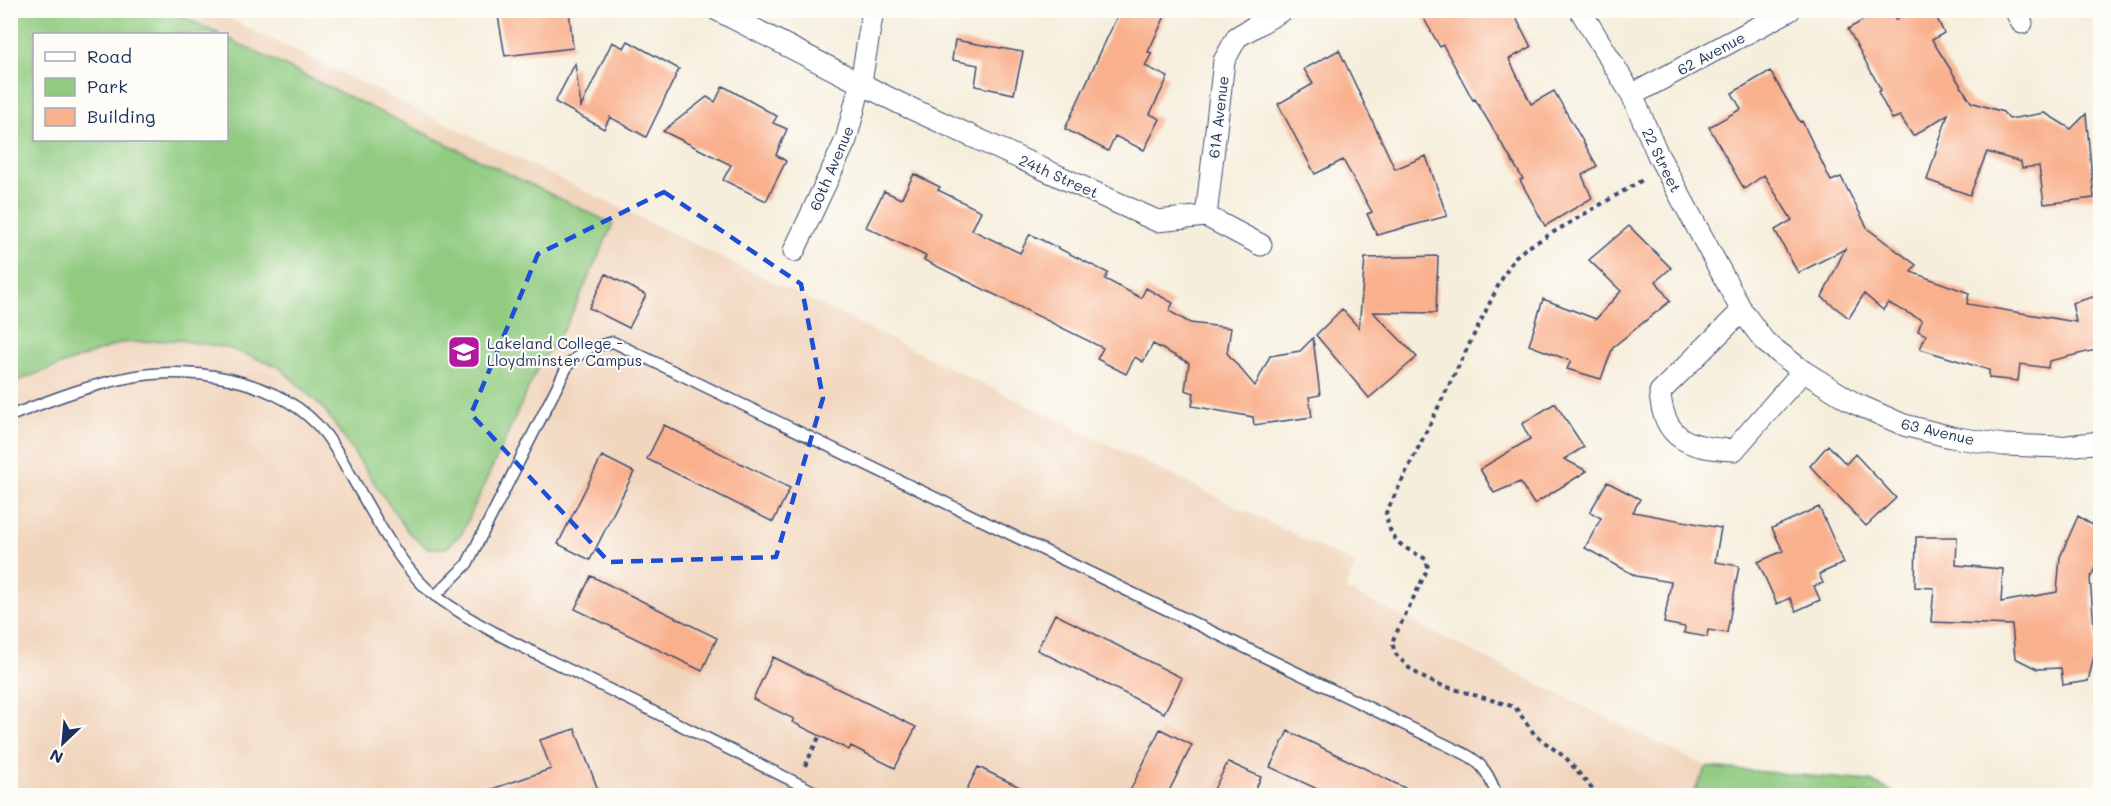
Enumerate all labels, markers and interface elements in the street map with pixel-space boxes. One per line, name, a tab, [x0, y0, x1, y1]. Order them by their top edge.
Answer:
street label: 62 Avenue	[1674, 27, 1748, 79]
legend	[33, 33, 228, 141]
text: Road	[87, 44, 132, 68]
text: Park	[87, 74, 128, 98]
street label: 61A Avenue	[1203, 75, 1233, 159]
text: Building	[87, 104, 155, 128]
street label: 60th Avenue	[804, 123, 858, 213]
street label: 22 Street	[1638, 124, 1686, 196]
street label: 24th Street	[1016, 150, 1102, 202]
place label: Lakeland College - Lloydminster Campus	[487, 333, 642, 370]
school or university icon: Lakeland College - Lloydminster Campus	[446, 334, 482, 370]
street label: 63 Avenue	[1899, 413, 1977, 449]
north arrow	[33, 713, 93, 773]
text: N	[46, 745, 66, 769]

